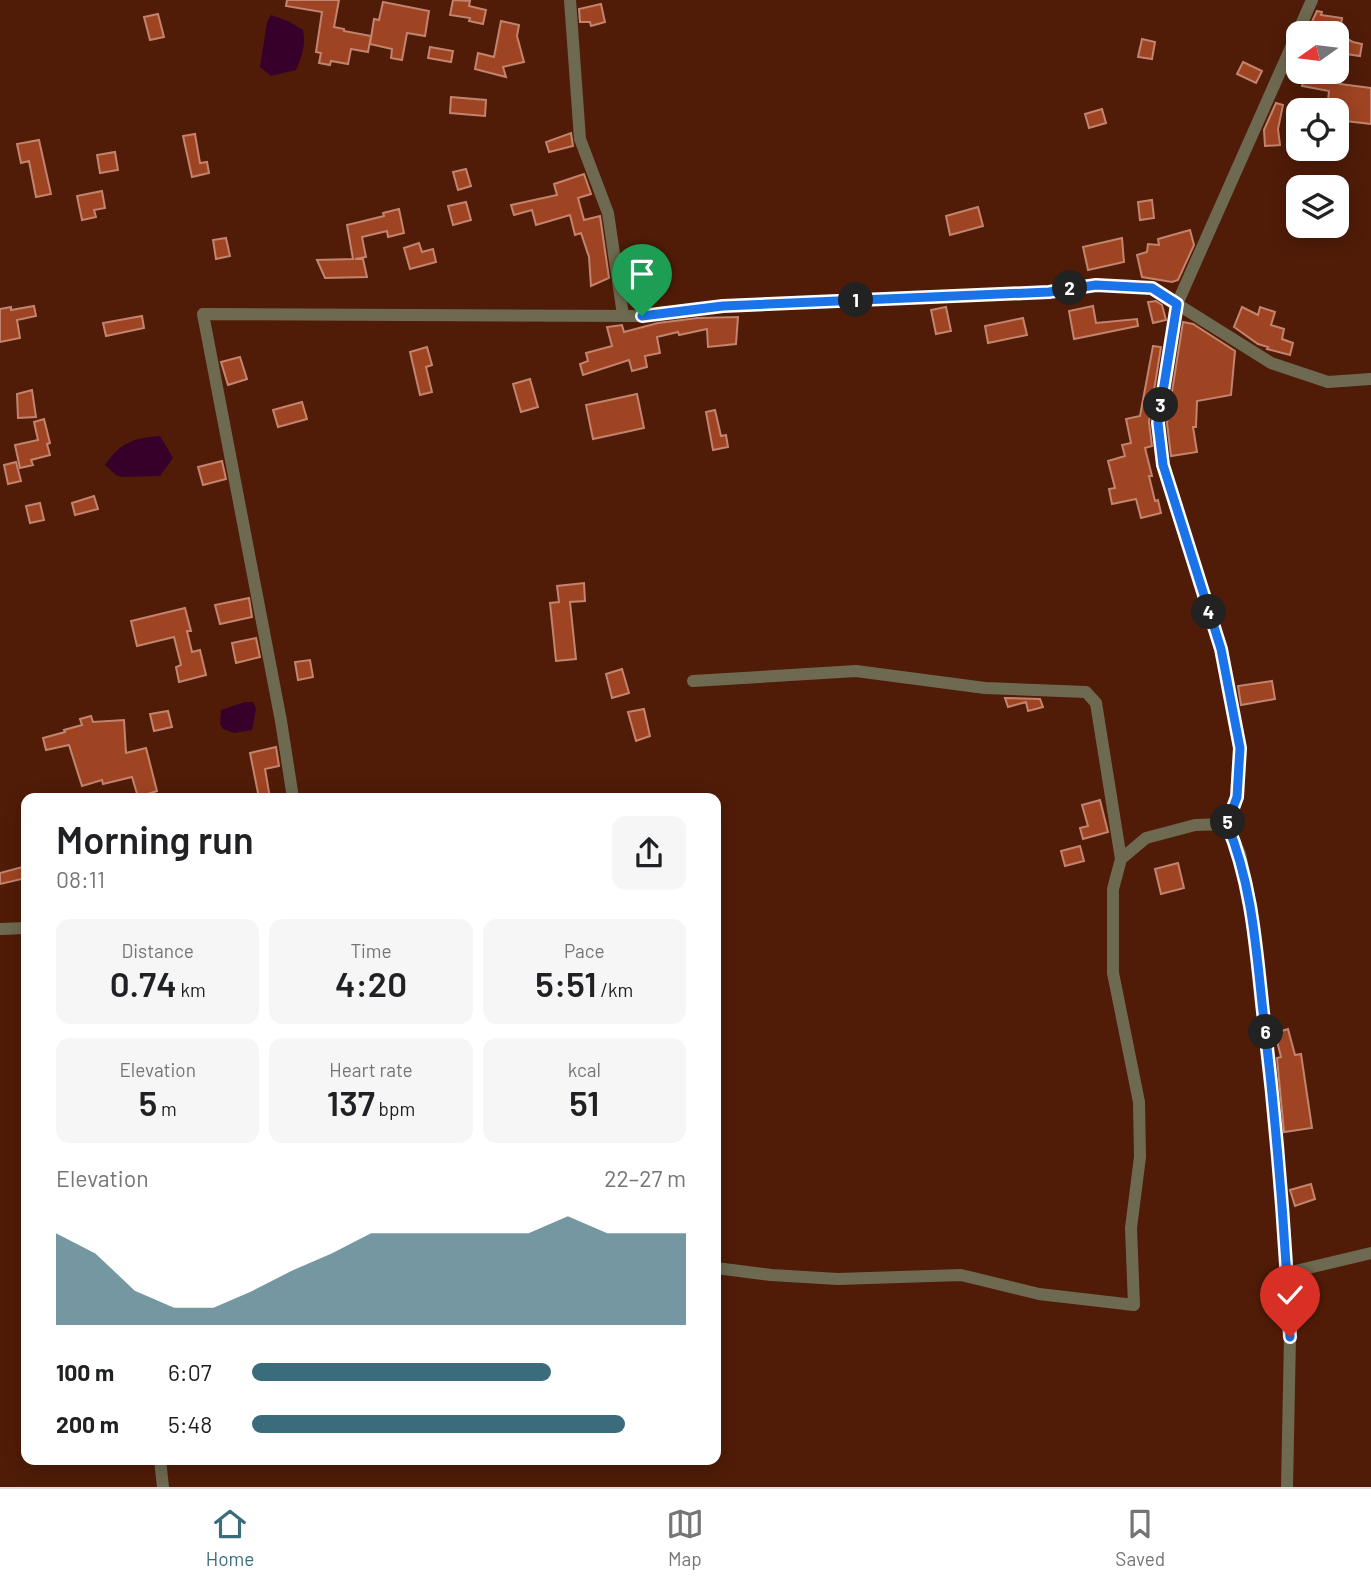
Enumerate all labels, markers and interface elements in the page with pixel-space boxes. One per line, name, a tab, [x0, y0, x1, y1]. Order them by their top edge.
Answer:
north arrow	[1286, 21, 1349, 84]
map controls	[1286, 21, 1349, 238]
button: locate	[1286, 98, 1349, 161]
button: layers	[1286, 175, 1349, 238]
pin	[612, 244, 672, 316]
icon: arrive	[623, 255, 661, 293]
pin: 2	[1052, 270, 1088, 306]
text: 2	[1064, 276, 1075, 299]
pin: 1	[838, 282, 874, 318]
text: 1	[852, 288, 859, 311]
pin: 3	[1144, 388, 1178, 422]
text: 3	[1155, 393, 1166, 416]
pin: 4	[1192, 594, 1226, 630]
text: 4	[1203, 600, 1214, 623]
pin: 5	[1210, 804, 1246, 840]
text: 5	[1222, 810, 1233, 833]
text: Morning run	[56, 816, 254, 862]
button: share	[612, 816, 686, 890]
text: 08:11	[56, 865, 105, 893]
text: Distance	[121, 939, 194, 962]
text: Time	[350, 939, 392, 962]
text: Pace	[564, 939, 605, 962]
text: 0.74	[110, 962, 177, 1004]
text: 4:20	[335, 962, 407, 1004]
text: 5:51	[535, 962, 597, 1004]
text: km	[177, 978, 206, 1001]
text: /km	[597, 978, 633, 1001]
pin: 6	[1248, 1014, 1284, 1050]
text: 6	[1260, 1020, 1271, 1043]
text: Elevation	[119, 1058, 196, 1081]
text: Heart rate	[329, 1058, 413, 1081]
text: kcal	[568, 1058, 601, 1081]
text: 5	[139, 1081, 157, 1123]
text: 137	[327, 1081, 375, 1123]
text: 51	[569, 1081, 599, 1123]
text: m	[157, 1097, 177, 1120]
text: bpm	[375, 1097, 415, 1120]
text: Elevation	[56, 1164, 149, 1192]
text: 22–27 m	[604, 1164, 686, 1192]
pin	[1260, 1265, 1320, 1337]
icon: check	[1271, 1276, 1309, 1314]
text: 100 m	[56, 1358, 114, 1386]
text: 6:07	[168, 1358, 212, 1386]
text: 200 m	[56, 1410, 119, 1438]
text: 5:48	[168, 1410, 212, 1438]
tab: Home	[206, 1505, 254, 1570]
tab: Map	[666, 1505, 704, 1570]
tab: Saved	[1115, 1505, 1165, 1570]

